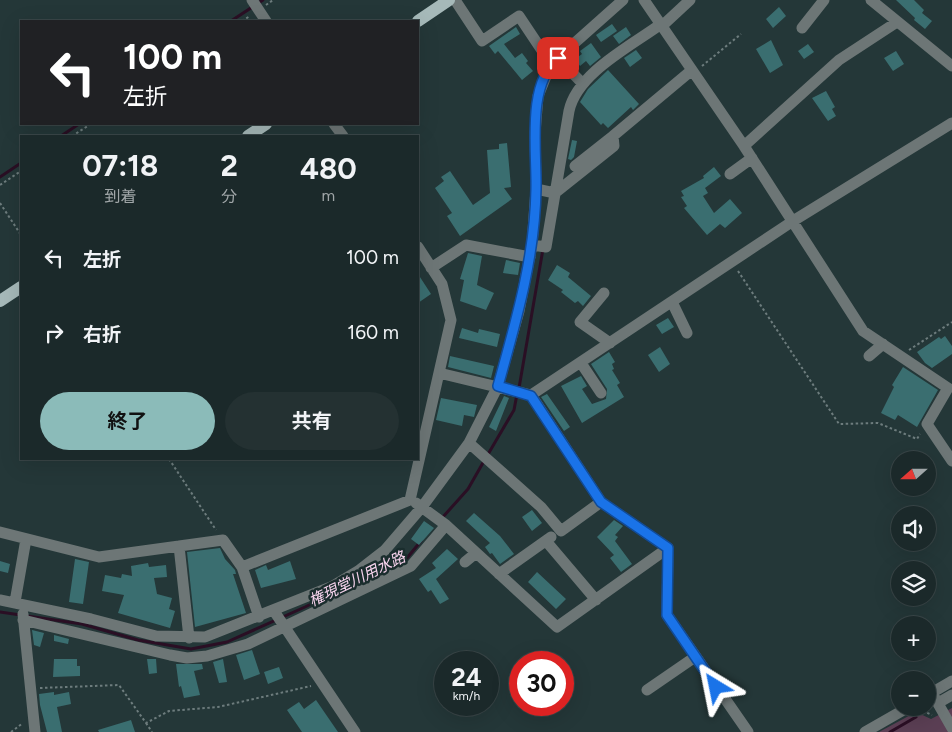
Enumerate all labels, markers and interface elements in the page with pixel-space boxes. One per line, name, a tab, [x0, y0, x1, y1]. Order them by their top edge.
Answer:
text: 100 m	[123, 36, 222, 78]
pin	[537, 37, 579, 79]
icon: left	[40, 40, 105, 105]
icon: arrive	[544, 44, 572, 72]
text: 左折	[123, 83, 167, 110]
text: 07:18	[82, 147, 158, 184]
text: 2	[220, 147, 238, 184]
text: 480	[300, 150, 357, 187]
text: m	[322, 186, 335, 205]
text: 到着	[104, 187, 136, 206]
text: 分	[221, 187, 237, 206]
icon: left	[40, 244, 68, 272]
text: 100 m	[346, 246, 399, 269]
text: 左折	[83, 248, 121, 271]
icon: right	[40, 319, 68, 347]
text: 160 m	[347, 321, 399, 344]
text: 右折	[83, 323, 121, 346]
button: 終了	[40, 392, 215, 450]
button: 共有	[225, 392, 399, 450]
north arrow	[891, 451, 936, 496]
map controls	[891, 451, 936, 716]
button: sound	[891, 506, 936, 551]
water label: 権現堂川用水路	[306, 547, 410, 610]
button: layers	[891, 561, 936, 606]
button: +	[891, 616, 936, 661]
speed limit sign: 30	[509, 651, 574, 716]
position arrow	[689, 660, 741, 712]
text: 24	[451, 662, 482, 692]
button: −	[891, 671, 936, 716]
text: km/h	[453, 689, 480, 703]

